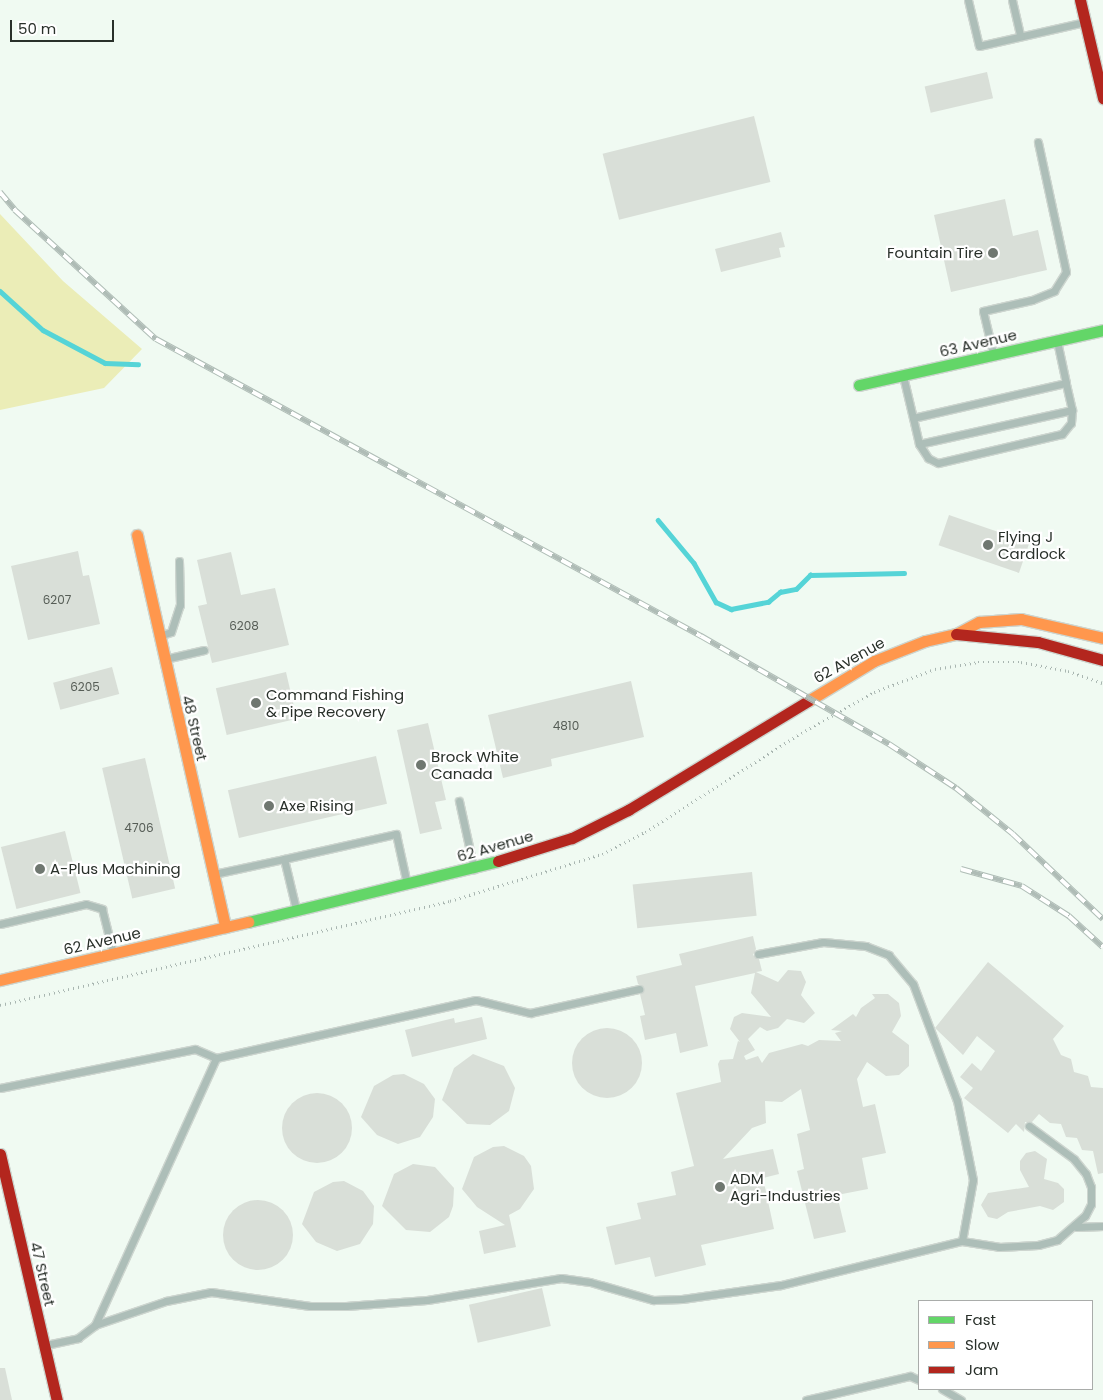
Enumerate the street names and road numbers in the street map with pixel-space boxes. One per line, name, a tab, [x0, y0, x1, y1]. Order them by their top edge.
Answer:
street label: 63 Avenue	[938, 325, 1018, 361]
street label: 62 Avenue	[810, 633, 888, 687]
street label: 48 Street	[179, 693, 211, 763]
street label: 62 Avenue	[455, 827, 535, 865]
street label: 62 Avenue	[62, 923, 142, 959]
street label: 47 Street	[27, 1240, 59, 1308]

